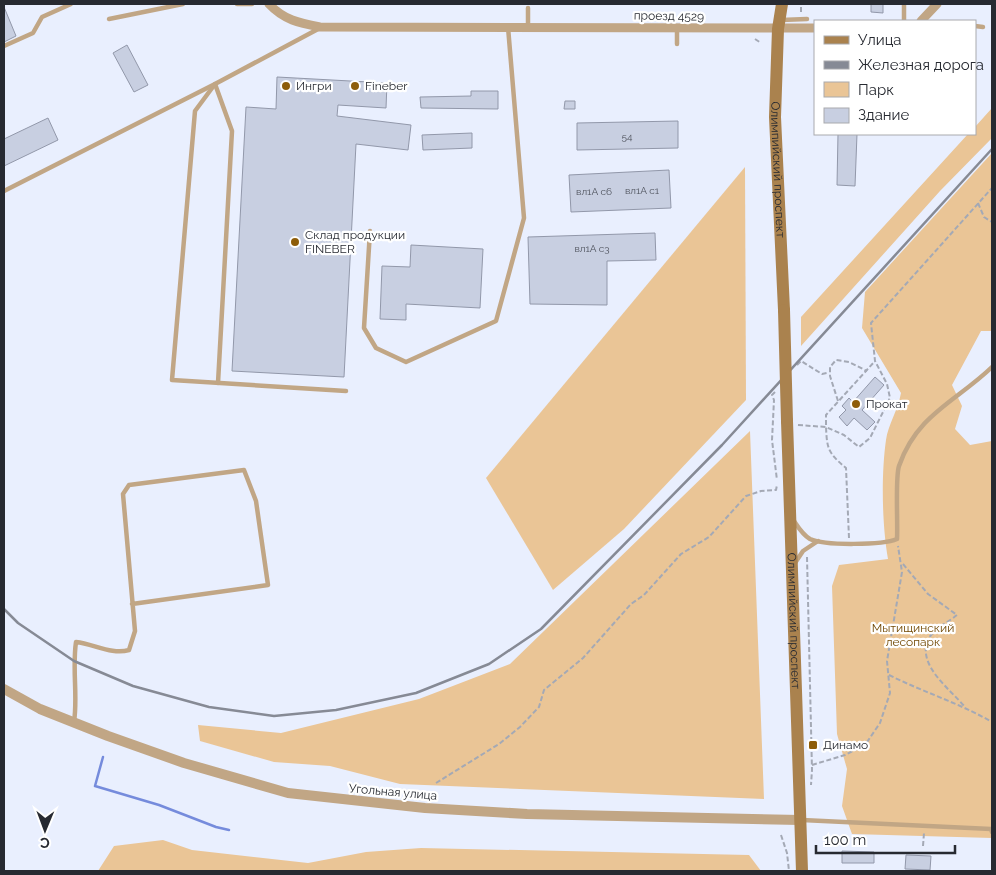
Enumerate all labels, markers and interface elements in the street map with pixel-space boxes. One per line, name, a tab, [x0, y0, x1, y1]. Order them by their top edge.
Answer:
street label: проезд 4529	[634, 8, 704, 24]
legend	[814, 20, 976, 135]
text: Улица	[858, 31, 902, 49]
text: Железная дорога	[858, 56, 984, 74]
place label: Ингри	[296, 79, 332, 93]
place label: Fineber	[365, 79, 408, 93]
marker: Ингри	[280, 80, 292, 92]
marker: Fineber	[349, 80, 361, 92]
text: Парк	[858, 81, 894, 99]
street label: Олимпийский проспект	[768, 101, 788, 238]
text: Здание	[858, 106, 910, 124]
house number: 54	[622, 131, 633, 142]
house number: вл1А с1	[625, 185, 660, 196]
house number: вл1А с6	[576, 186, 612, 197]
place label: Склад продукции FINEBER	[305, 228, 405, 256]
marker: Склад продукции FINEBER	[289, 236, 301, 248]
house number: вл1А с3	[574, 243, 610, 254]
place label: Прокат	[866, 397, 908, 411]
marker: Прокат	[850, 398, 862, 410]
street label: Олимпийский проспект	[784, 552, 803, 690]
park label: Мытищинский лесопарк	[872, 621, 954, 649]
place label: Динамо	[823, 738, 868, 752]
marker: Динамо	[807, 739, 819, 751]
street label: Угольная улица	[348, 781, 438, 803]
north arrow	[20, 805, 70, 855]
scale bar	[816, 822, 955, 854]
text: 100 m	[824, 831, 866, 849]
text: С	[39, 835, 50, 851]

